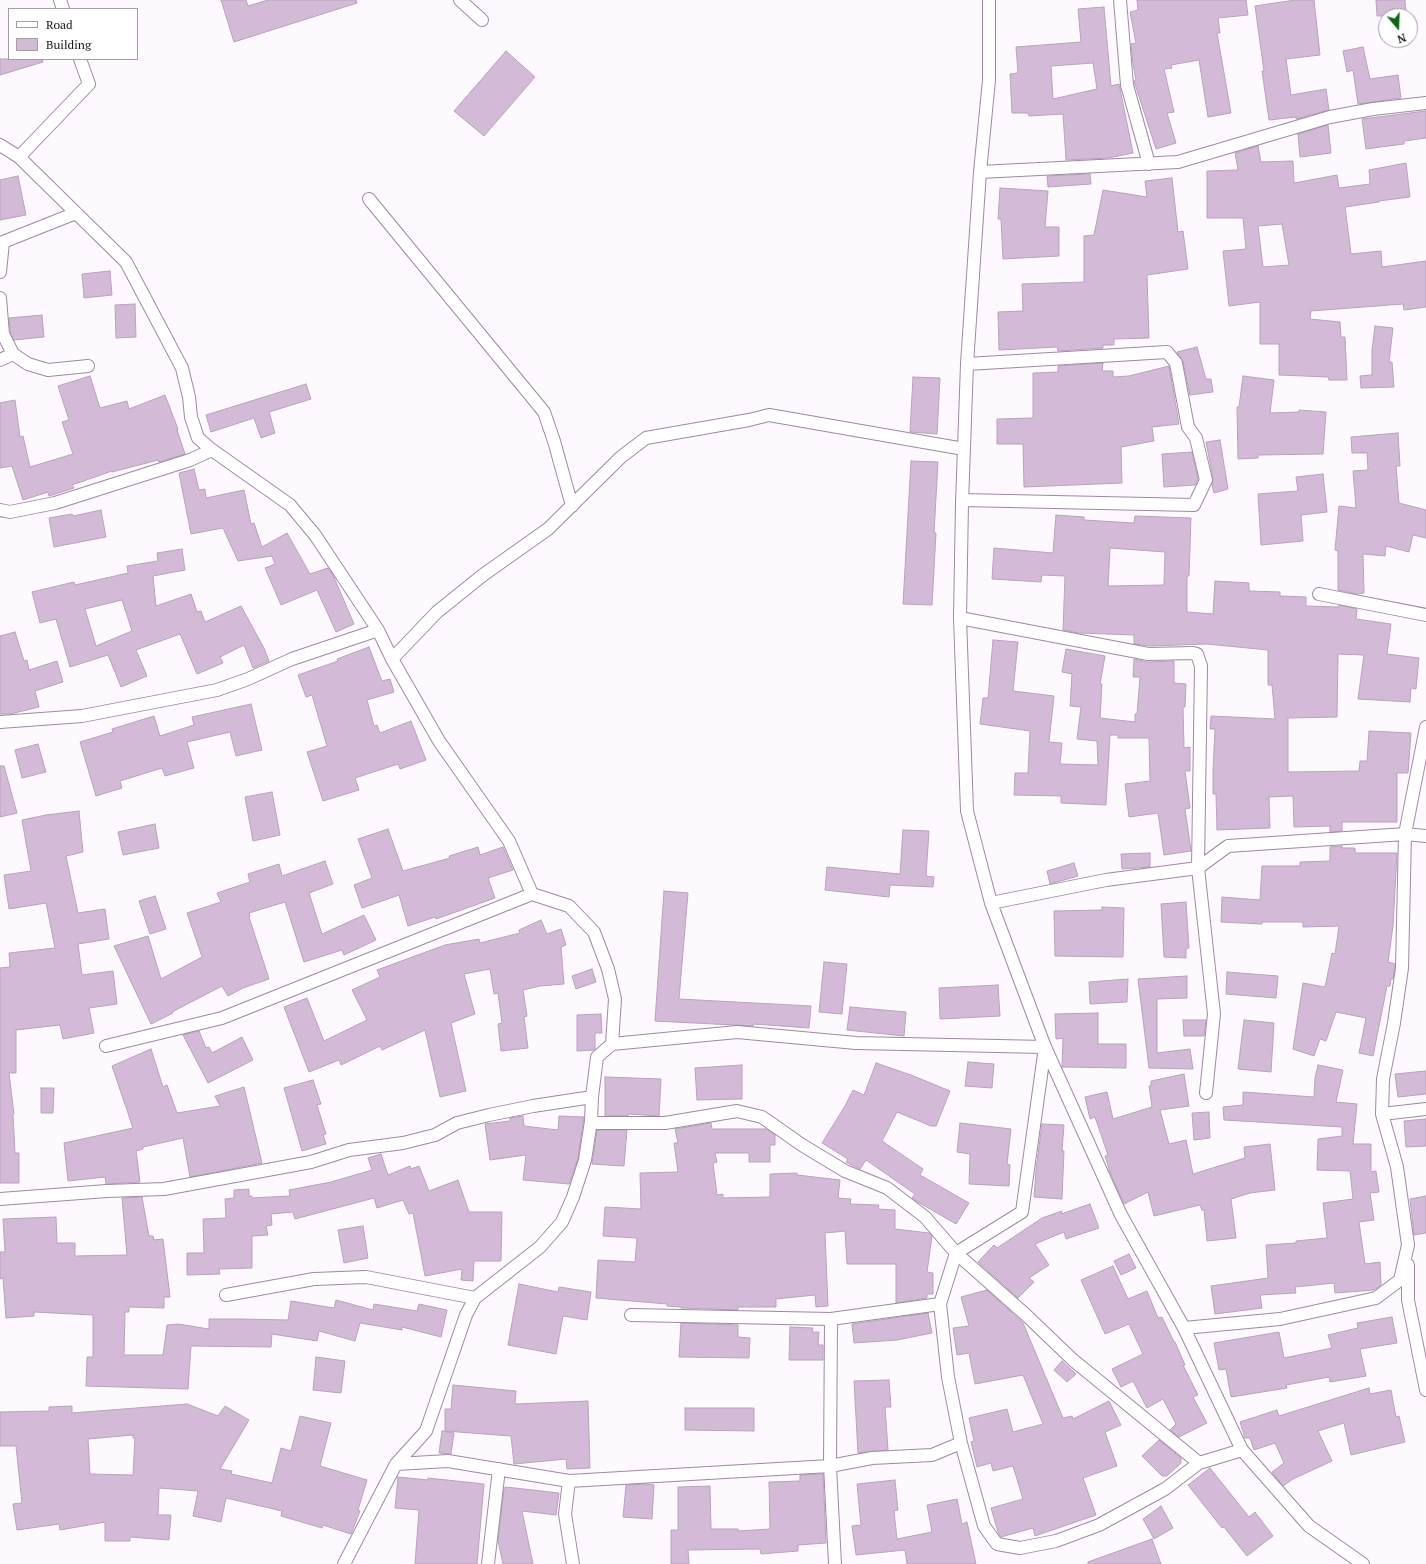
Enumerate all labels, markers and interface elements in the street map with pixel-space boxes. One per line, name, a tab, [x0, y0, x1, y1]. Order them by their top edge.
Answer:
legend	[8, 8, 138, 60]
north arrow	[1378, 8, 1418, 48]
text: Road	[46, 17, 73, 32]
text: N	[1395, 30, 1408, 46]
text: Building	[46, 37, 91, 52]

